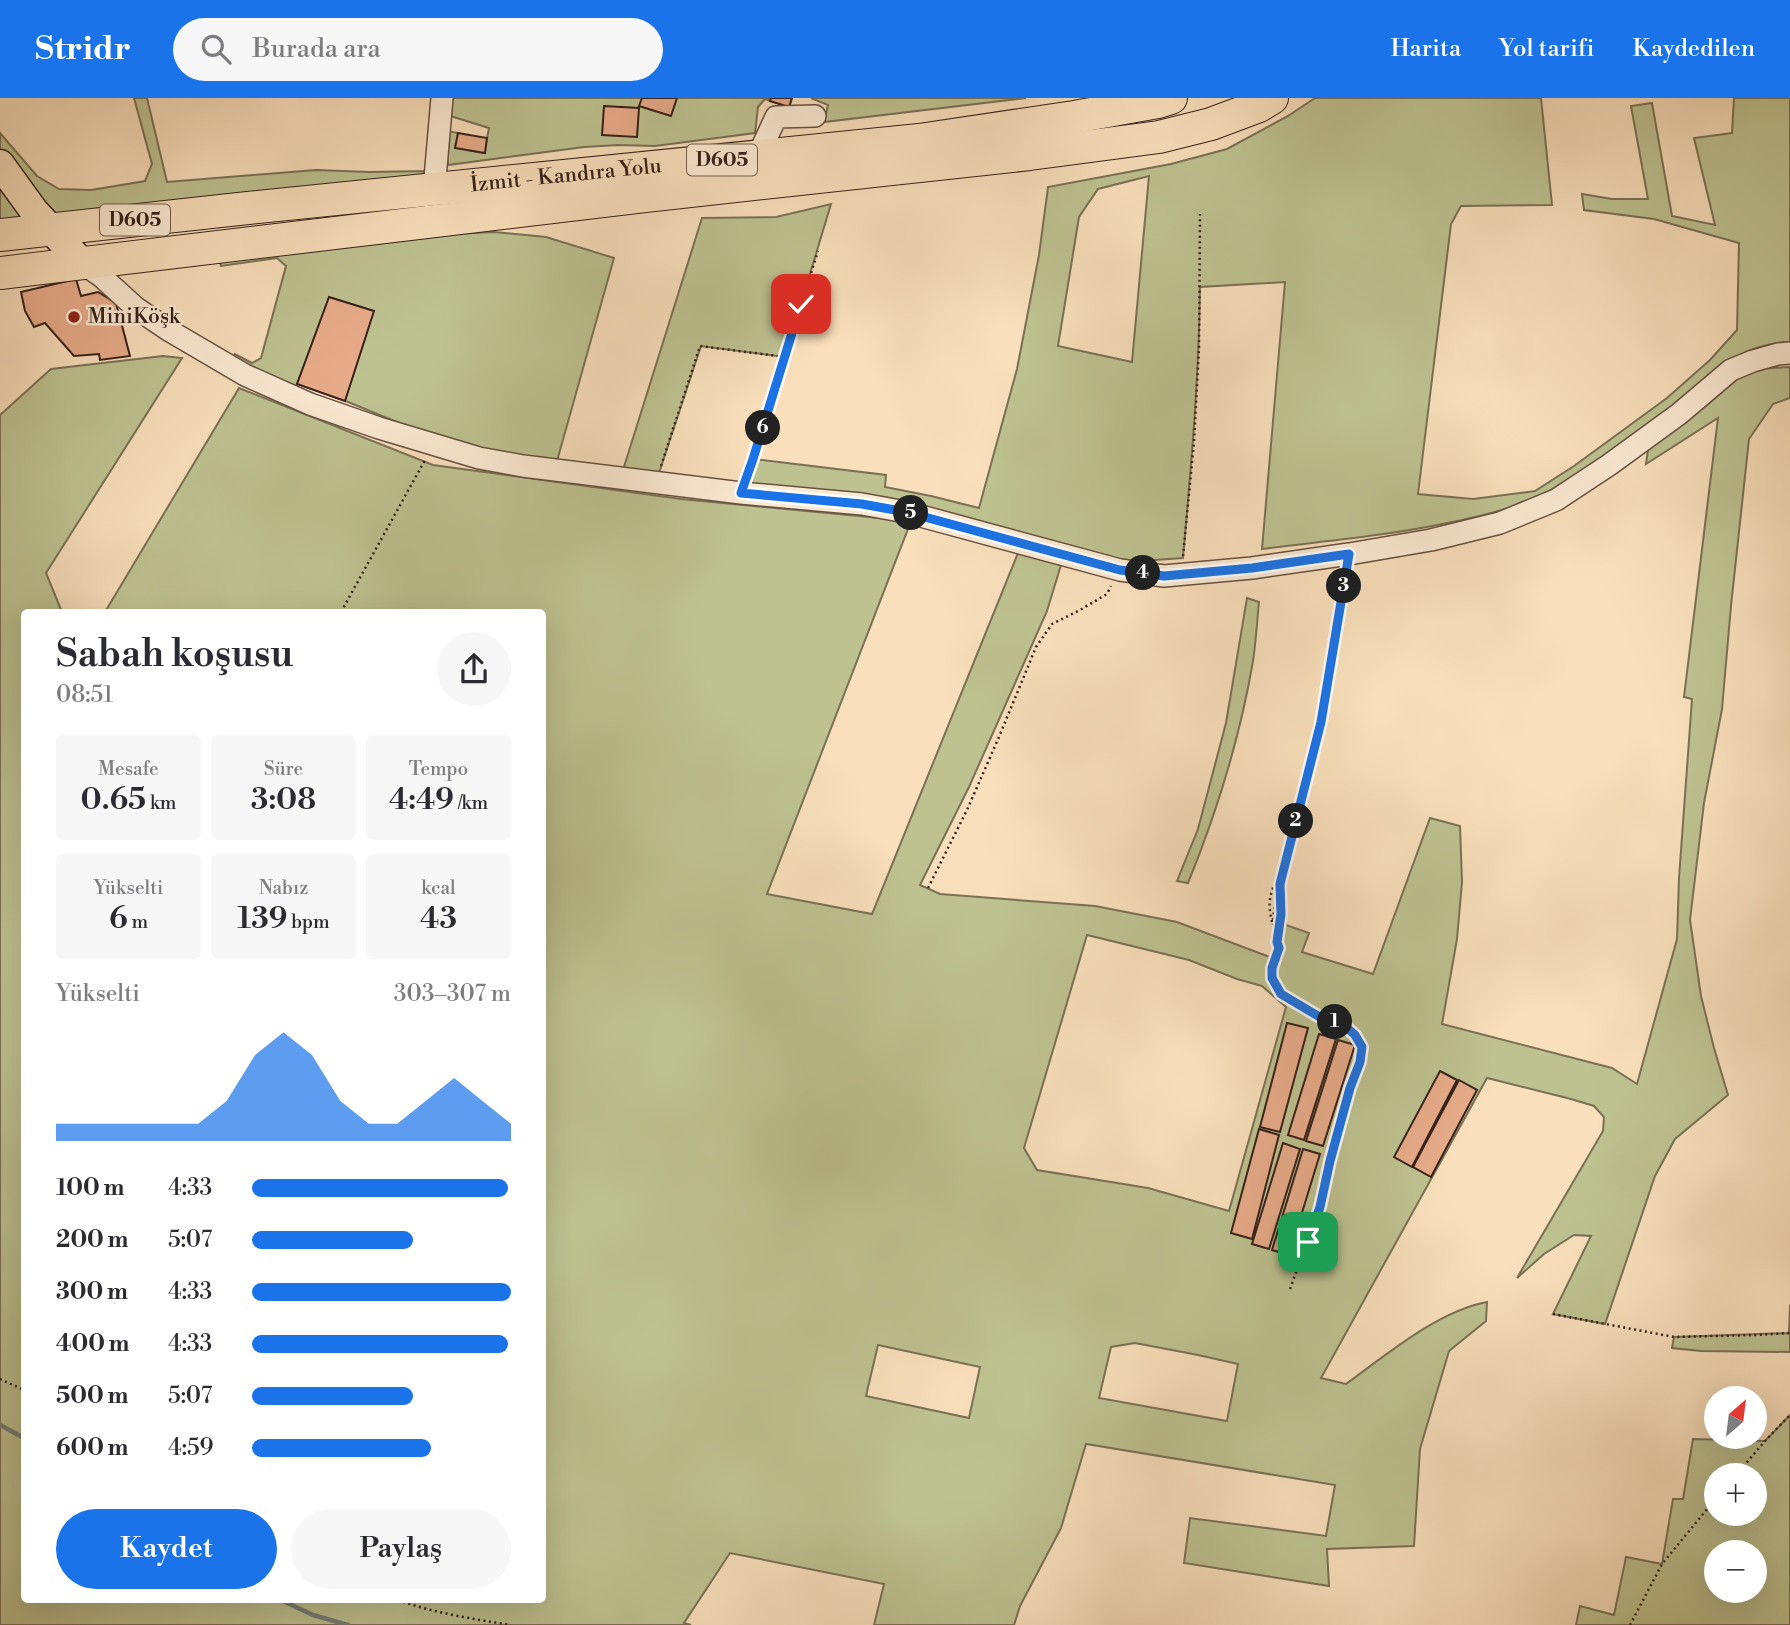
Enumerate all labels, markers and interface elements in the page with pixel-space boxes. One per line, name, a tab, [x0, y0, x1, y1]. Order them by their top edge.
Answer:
search box	[173, 18, 663, 81]
text: Stridr	[35, 29, 131, 70]
icon: search	[197, 30, 235, 68]
text: Burada ara	[253, 33, 381, 65]
text: Harita	[1390, 34, 1461, 64]
text: Yol tarifi	[1499, 34, 1594, 64]
text: Kaydedilen	[1632, 34, 1755, 64]
road number: D605	[687, 144, 757, 176]
street label: İzmit - Kandıra Yolu	[469, 153, 663, 198]
road number: D605	[100, 204, 170, 236]
pin	[771, 274, 831, 334]
icon: check	[782, 285, 820, 323]
place label: MiniKöşk	[88, 304, 181, 330]
marker: MiniKöşk	[66, 309, 82, 325]
pin: 6	[746, 410, 780, 446]
text: 6	[757, 415, 768, 439]
pin: 5	[894, 496, 928, 530]
text: 5	[905, 500, 916, 524]
pin: 4	[1126, 556, 1160, 590]
text: 4	[1136, 560, 1149, 584]
pin: 3	[1326, 568, 1362, 603]
text: 3	[1338, 573, 1349, 597]
text: Sabah koşusu	[56, 631, 293, 678]
button: share	[437, 632, 511, 706]
text: 08:51	[56, 681, 113, 709]
text: Mesafe	[98, 757, 159, 781]
text: Süre	[264, 757, 303, 781]
text: Tempo	[409, 757, 468, 781]
text: 0.65	[81, 781, 146, 819]
text: 3:08	[251, 781, 316, 819]
text: 4:49	[389, 781, 454, 819]
text: km	[146, 791, 176, 815]
text: /km	[454, 791, 488, 815]
pin: 2	[1278, 804, 1314, 838]
text: 2	[1290, 808, 1301, 832]
text: Yükselti	[94, 876, 163, 900]
text: Nabız	[259, 876, 308, 900]
text: kcal	[421, 876, 456, 900]
text: 6	[109, 900, 128, 938]
text: 139	[237, 900, 287, 938]
text: 43	[420, 900, 457, 938]
text: m	[128, 910, 148, 934]
text: bpm	[287, 910, 330, 934]
text: Yükselti	[56, 980, 140, 1008]
text: 303–307 m	[394, 980, 511, 1008]
pin: 1	[1318, 1004, 1352, 1040]
text: 1	[1330, 1009, 1339, 1033]
text: 100 m	[56, 1174, 124, 1202]
text: 4:33	[168, 1174, 212, 1202]
pin	[1278, 1212, 1338, 1272]
icon: arrive	[1289, 1223, 1327, 1261]
text: 200 m	[56, 1226, 128, 1254]
text: 5:07	[168, 1226, 212, 1254]
text: 300 m	[56, 1278, 128, 1306]
text: 4:33	[168, 1278, 212, 1306]
text: 400 m	[56, 1330, 129, 1358]
text: 4:33	[168, 1330, 212, 1358]
text: 500 m	[56, 1382, 128, 1410]
text: 5:07	[168, 1382, 212, 1410]
north arrow	[1704, 1386, 1768, 1449]
map controls	[1704, 1386, 1767, 1603]
text: 600 m	[56, 1434, 129, 1462]
text: 4:59	[168, 1434, 214, 1462]
button: +	[1704, 1463, 1767, 1526]
button: Kaydet	[56, 1509, 277, 1589]
button: Paylaş	[291, 1509, 511, 1589]
button: −	[1704, 1540, 1767, 1603]

